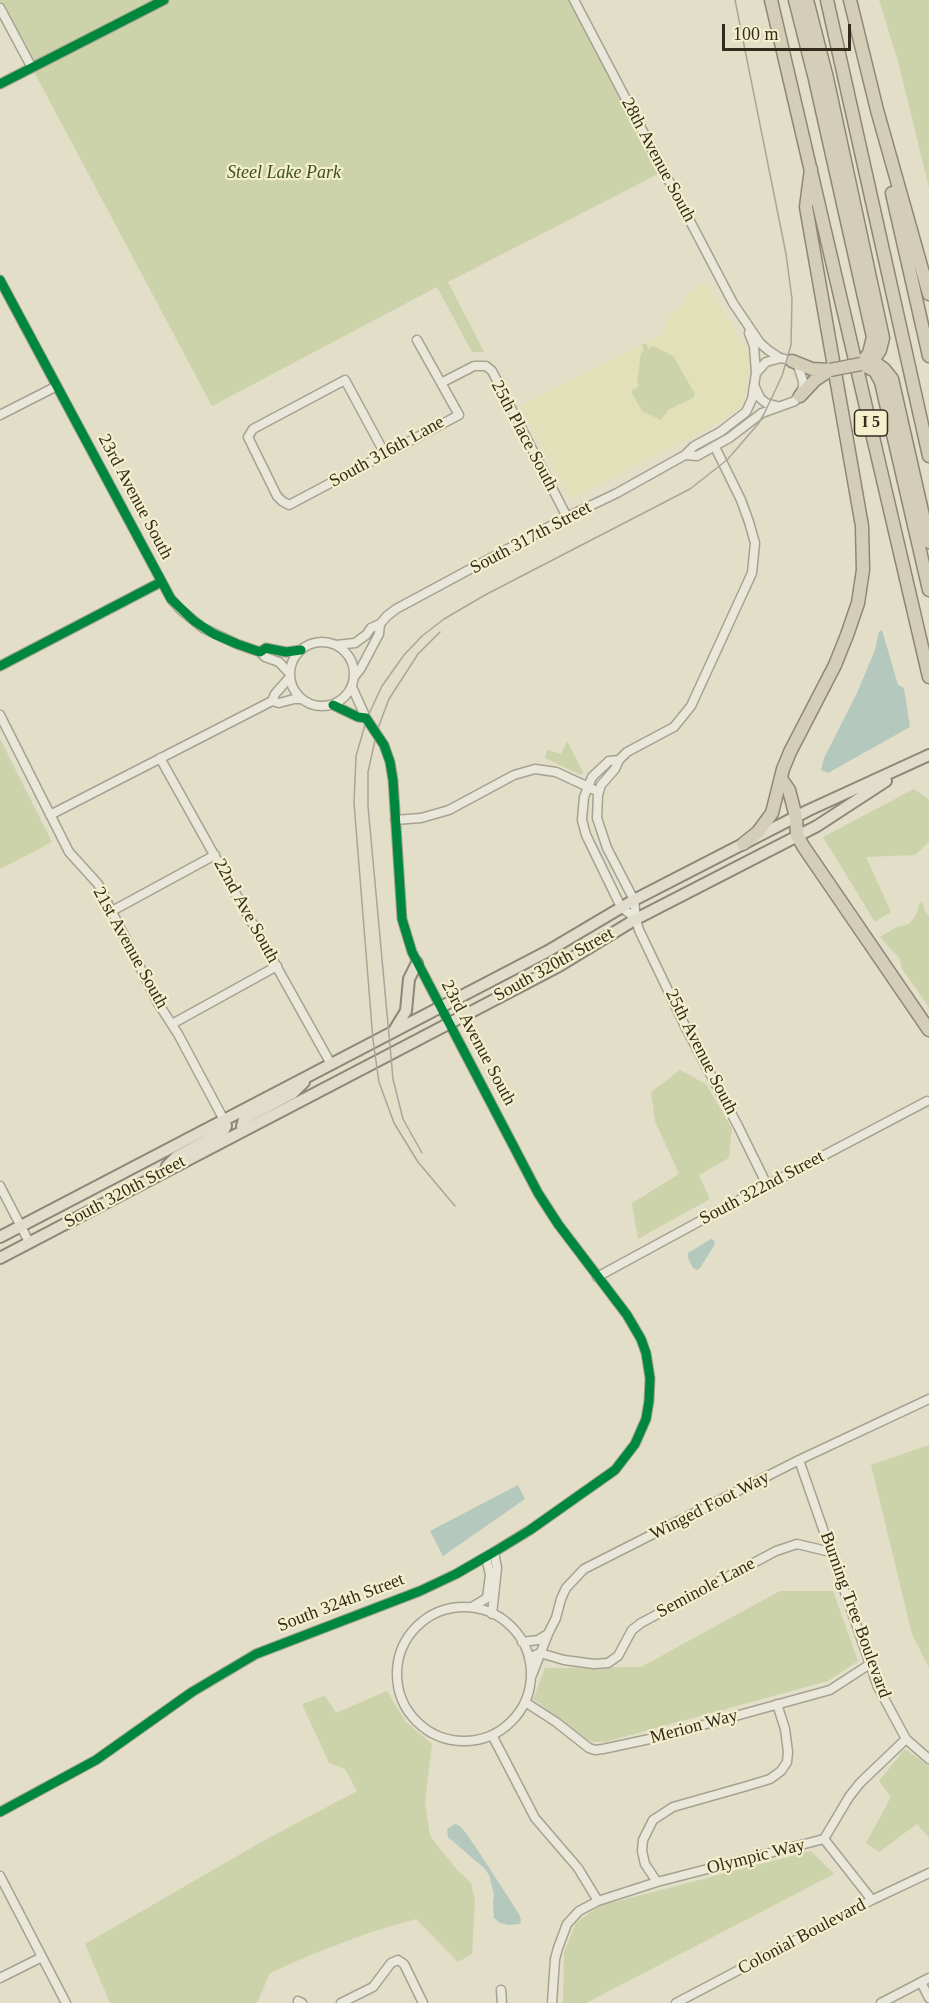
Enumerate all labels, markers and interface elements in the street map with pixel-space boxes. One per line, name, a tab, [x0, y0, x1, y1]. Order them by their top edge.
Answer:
scale bar	[725, 12, 854, 50]
text: 100 m	[733, 24, 779, 44]
street label: 28th Avenue South	[611, 85, 705, 235]
park label: Steel Lake Park	[221, 162, 347, 184]
street label: 25th Place South	[481, 369, 567, 503]
street label: South 316th Lane	[318, 407, 456, 497]
road number: I 5	[854, 410, 888, 436]
street label: 23rd Avenue South	[88, 422, 182, 572]
street label: South 317th Street	[457, 492, 605, 584]
street label: 22nd Ave South	[205, 849, 287, 973]
street label: 21st Avenue South	[83, 875, 177, 1021]
street label: South 320th Street	[480, 918, 628, 1012]
street label: 23rd Avenue South	[431, 968, 525, 1118]
street label: 25th Avenue South	[656, 977, 746, 1127]
street label: South 322nd Street	[686, 1141, 838, 1235]
street label: South 320th Street	[51, 1146, 199, 1238]
street label: Winged Foot Way	[641, 1464, 779, 1548]
street label: Burning Tree Boulevard	[811, 1519, 899, 1711]
street label: Seminole Lane	[646, 1549, 766, 1627]
street label: South 324th Street	[264, 1565, 418, 1641]
street label: Merion Way	[644, 1704, 744, 1750]
street label: Olympic Way	[701, 1833, 811, 1881]
street label: Colonial Boulevard	[727, 1890, 877, 1984]

